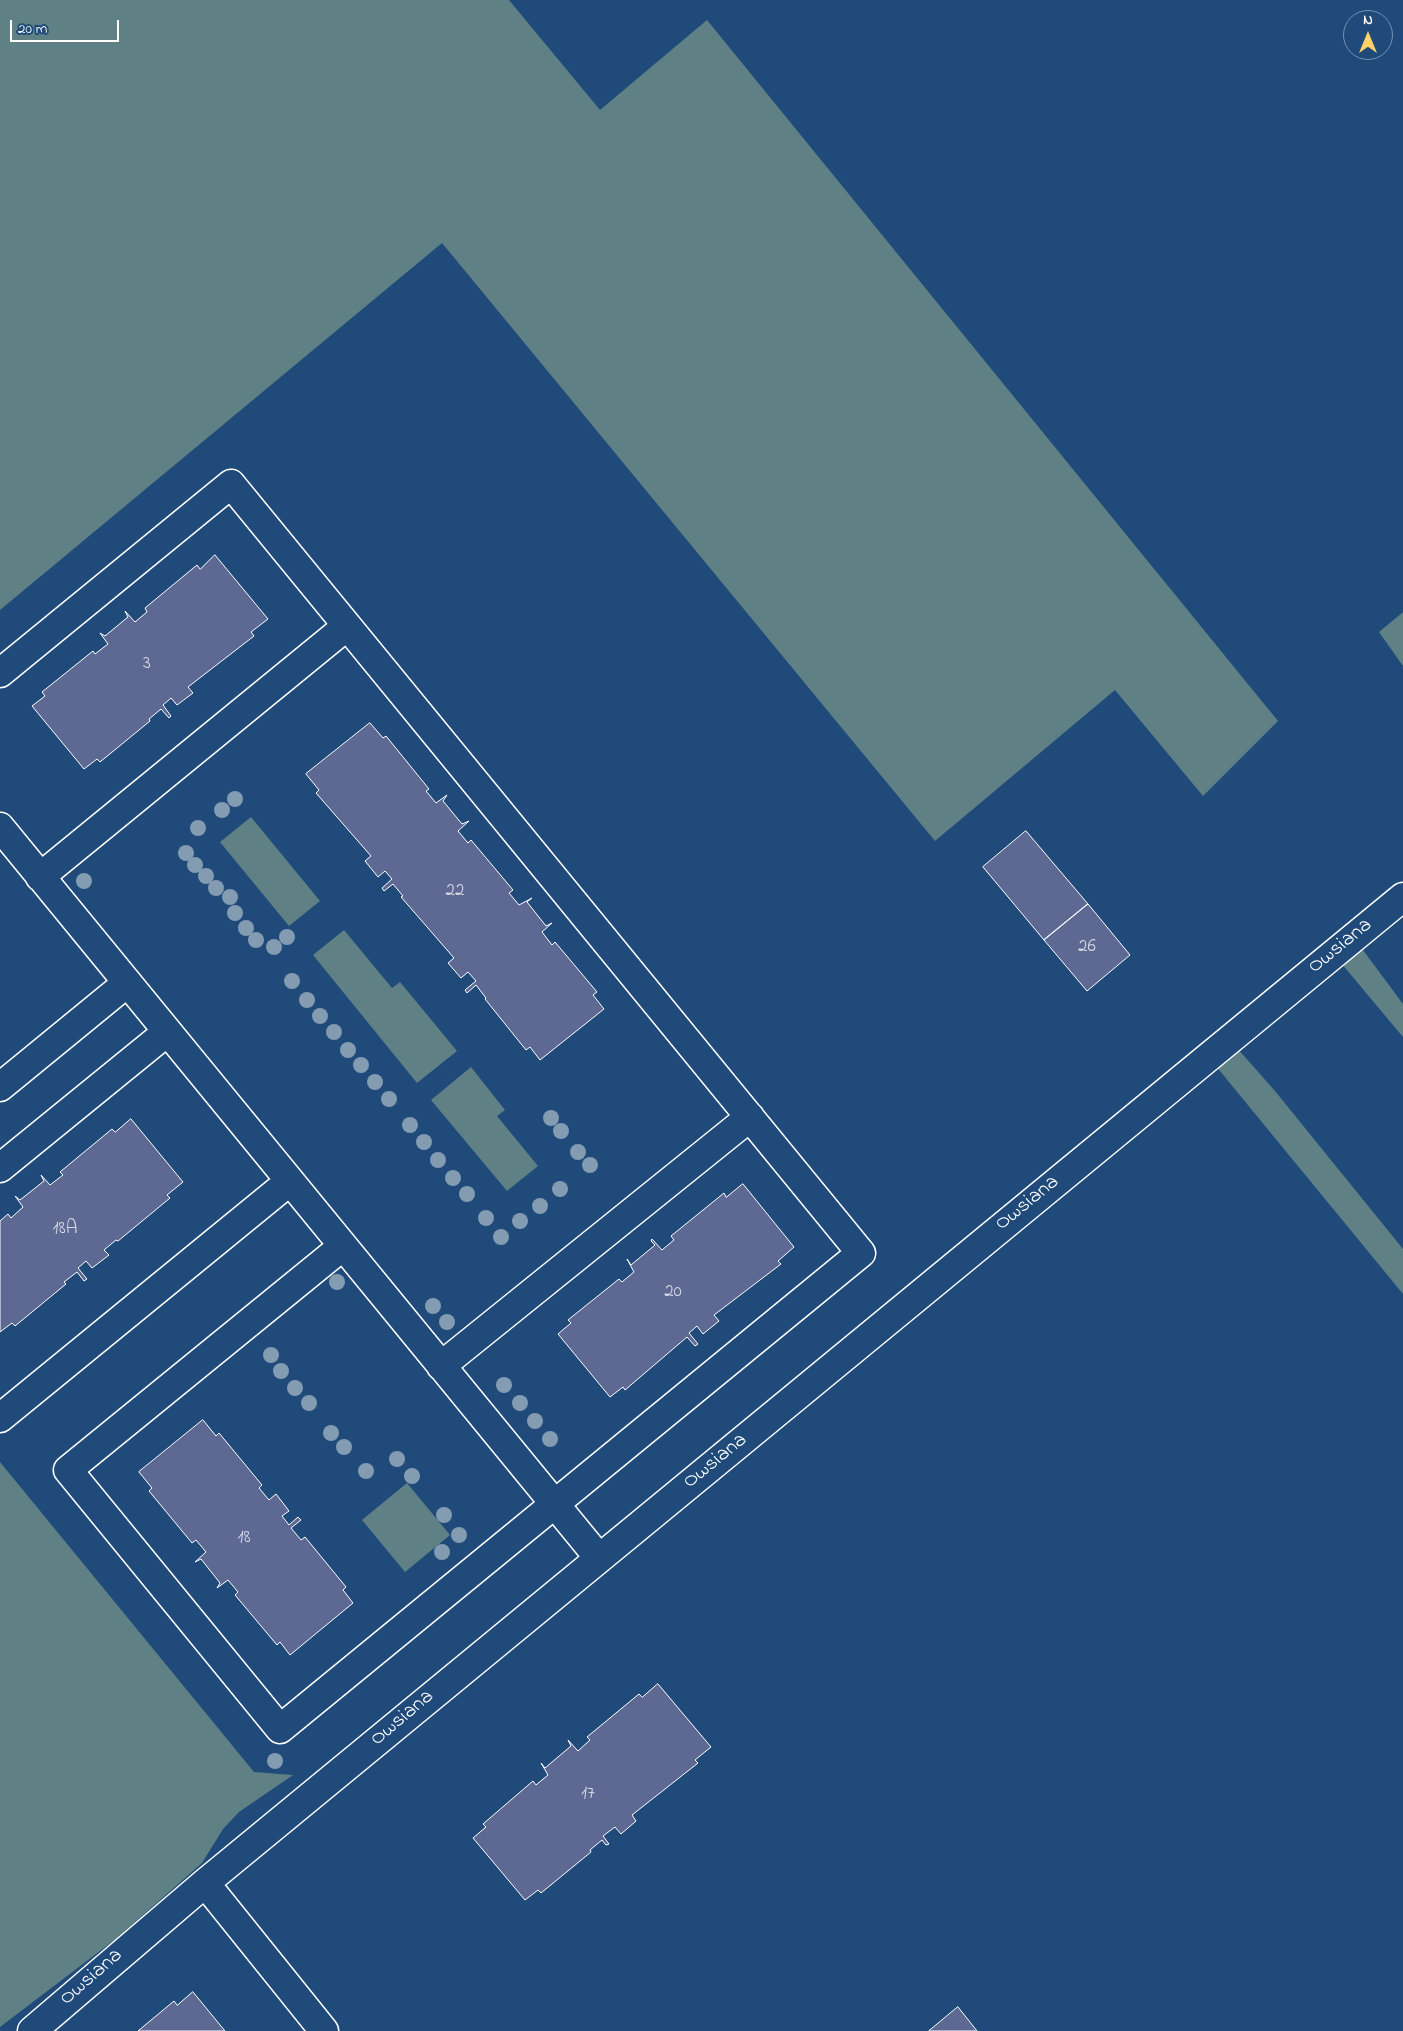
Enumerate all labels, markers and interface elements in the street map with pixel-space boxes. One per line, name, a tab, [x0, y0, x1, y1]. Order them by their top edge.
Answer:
scale bar	[12, 10, 121, 42]
north arrow	[1343, 10, 1393, 60]
text: N	[1363, 10, 1373, 31]
text: 20 m	[18, 18, 47, 40]
house number: 3	[143, 654, 151, 676]
house number: 22	[446, 881, 464, 903]
street label: Owsiana	[1304, 914, 1378, 980]
house number: 26	[1078, 937, 1096, 959]
street label: Owsiana	[991, 1171, 1065, 1237]
house number: 18A	[53, 1219, 77, 1241]
house number: 20	[664, 1282, 682, 1304]
street label: Owsiana	[679, 1429, 753, 1495]
house number: 18	[237, 1528, 251, 1550]
street label: Owsiana	[366, 1685, 440, 1753]
house number: 17	[581, 1784, 595, 1806]
street label: Owsiana	[55, 1944, 129, 2012]

